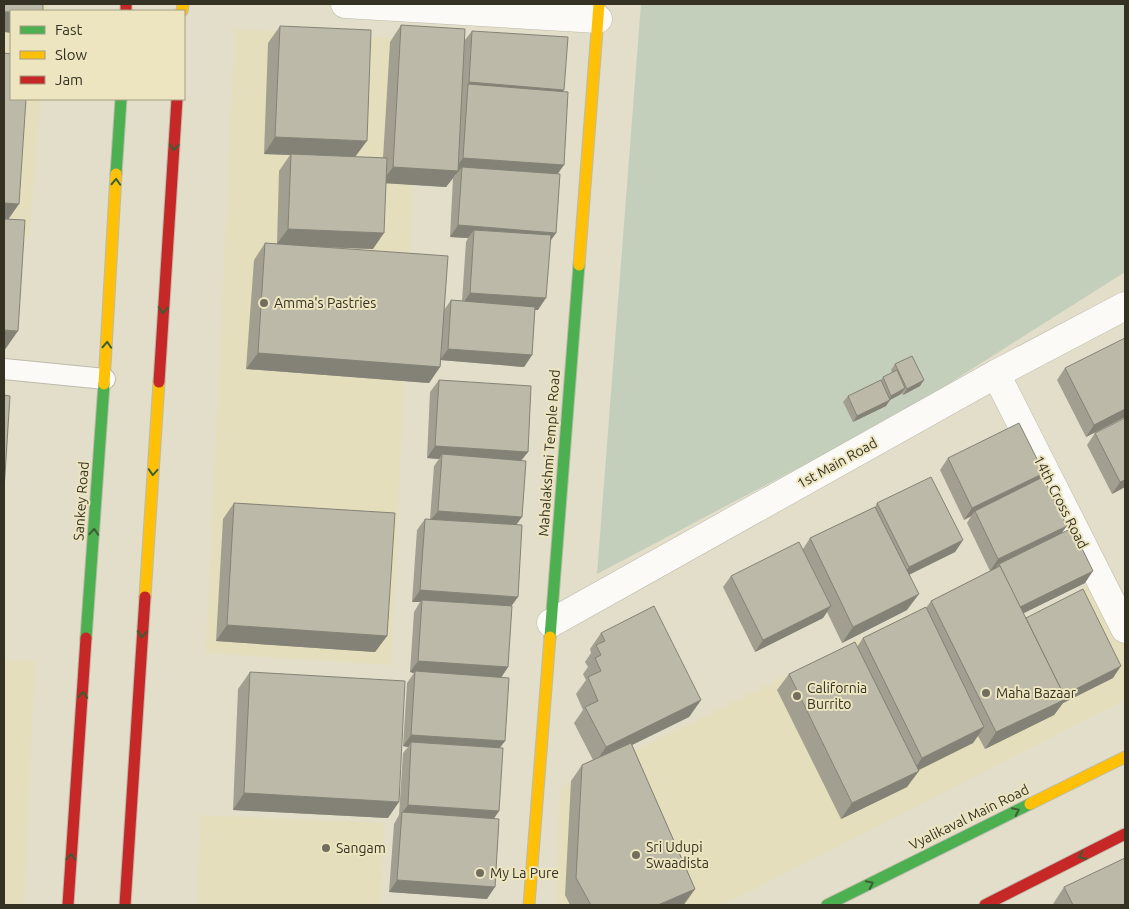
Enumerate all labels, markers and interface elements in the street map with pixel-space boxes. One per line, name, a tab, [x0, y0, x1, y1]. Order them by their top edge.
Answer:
legend	[10, 10, 185, 100]
text: Fast	[55, 21, 83, 38]
text: Slow	[55, 46, 88, 63]
text: Jam	[55, 71, 83, 88]
one-way arrow	[168, 144, 179, 152]
one-way arrow	[111, 178, 122, 186]
place label: Amma's Pastries	[274, 295, 376, 311]
marker: Amma's Pastries	[258, 297, 270, 309]
one-way arrow	[158, 306, 169, 314]
one-way arrow	[101, 340, 112, 348]
street label: Mahalakshmi Temple Road	[535, 369, 563, 537]
street label: 1st Main Road	[794, 434, 880, 492]
street label: 14th Cross Road	[1031, 453, 1091, 551]
street label: Sankey Road	[70, 461, 92, 541]
one-way arrow	[147, 468, 158, 476]
one-way arrow	[88, 528, 99, 536]
one-way arrow	[137, 630, 148, 638]
place label: California Burrito	[807, 680, 867, 712]
place label: Maha Bazaar	[996, 685, 1077, 701]
marker: Maha Bazaar	[980, 687, 992, 699]
one-way arrow	[77, 690, 88, 698]
marker: California Burrito	[791, 690, 803, 702]
street label: Vyalikaval Main Road	[907, 781, 1031, 853]
one-way arrow	[1011, 807, 1020, 817]
place label: Sri Udupi Swaadista	[646, 839, 709, 871]
place label: Sangam	[336, 840, 386, 856]
marker: Sangam	[320, 842, 332, 854]
marker: Sri Udupi Swaadista	[630, 849, 642, 861]
one-way arrow	[1078, 850, 1087, 861]
one-way arrow	[65, 852, 76, 860]
place label: My La Pure	[490, 865, 559, 881]
marker: My La Pure	[474, 867, 486, 879]
one-way arrow	[865, 879, 874, 890]

